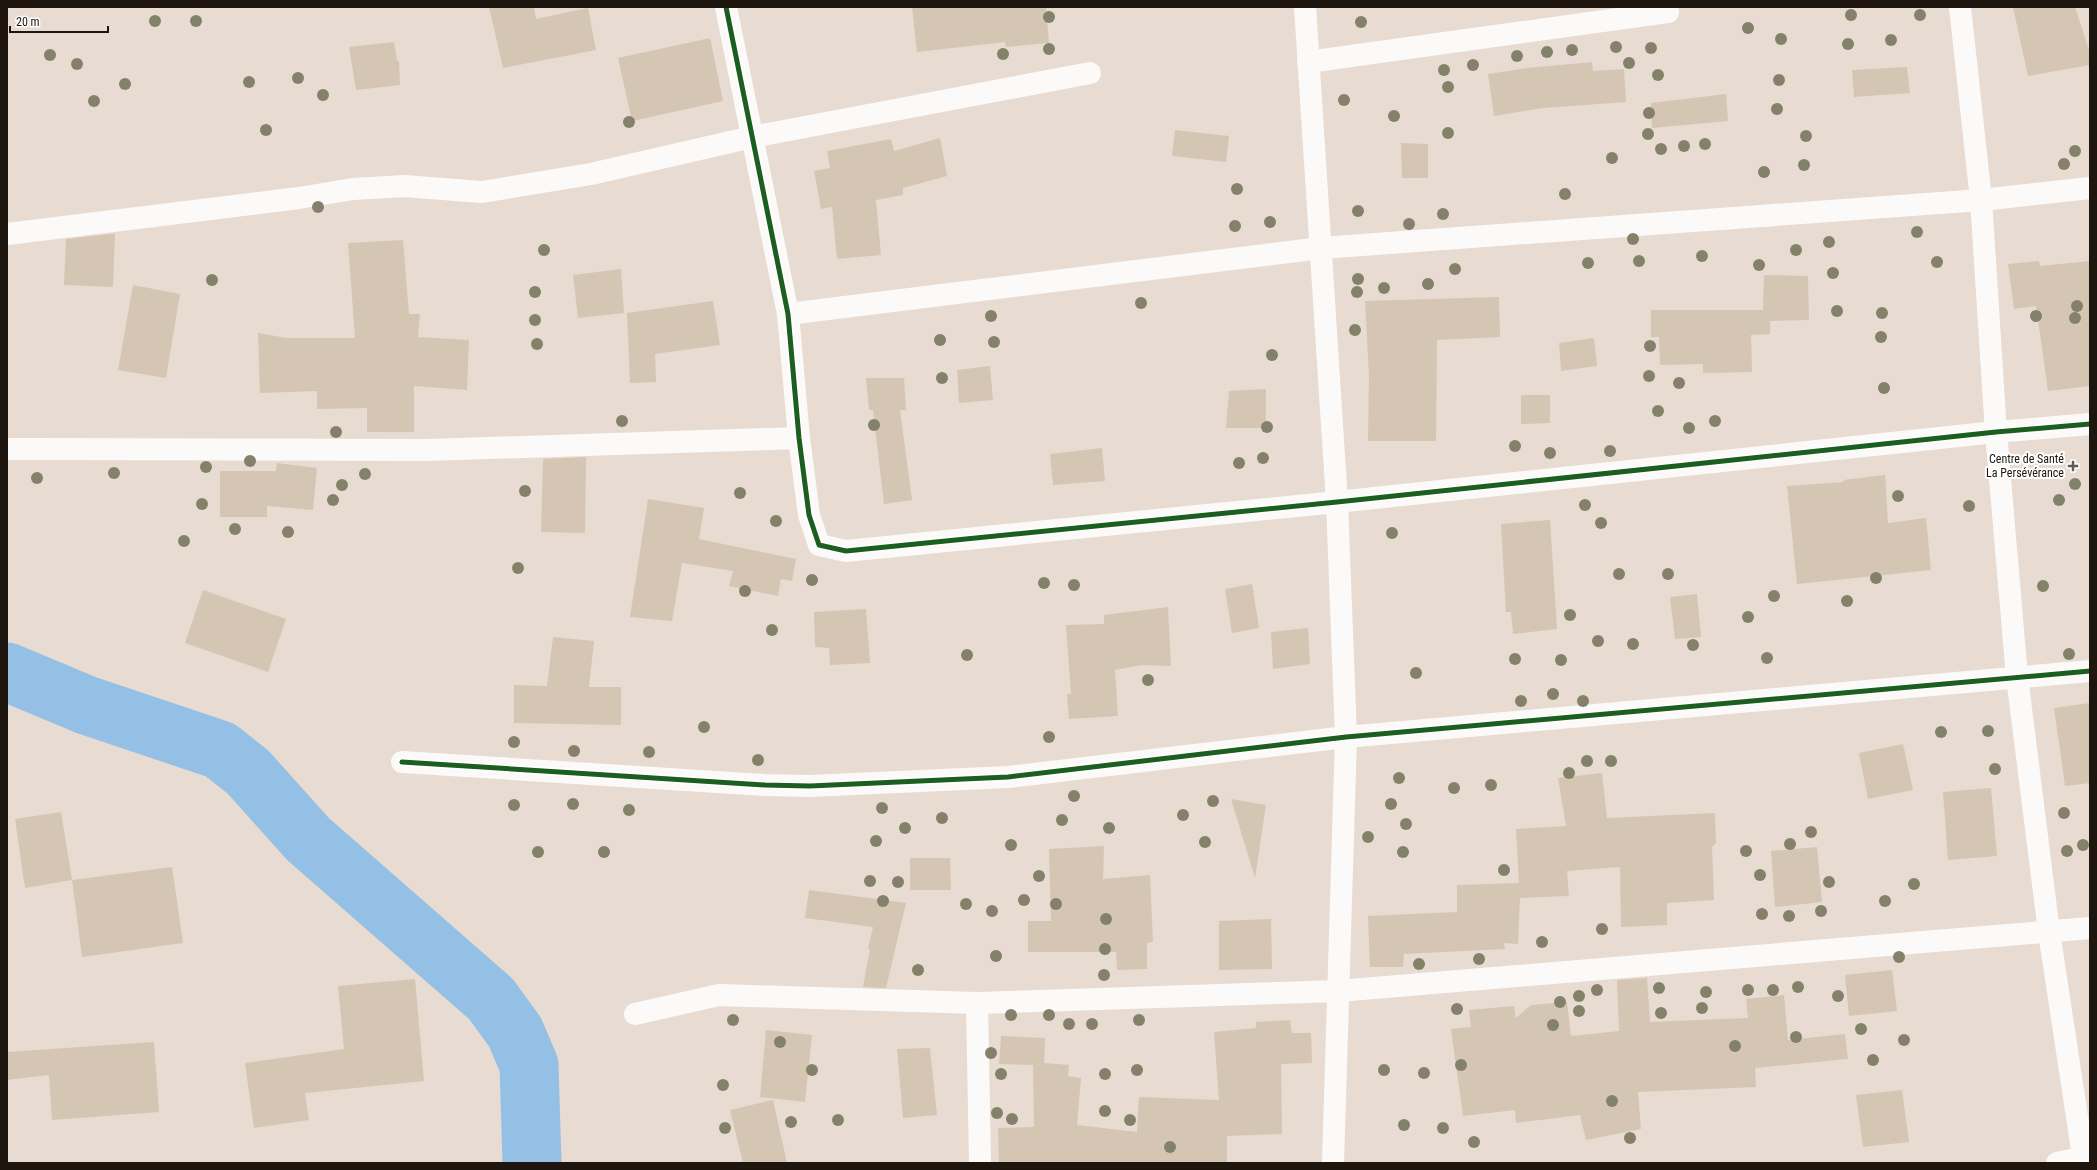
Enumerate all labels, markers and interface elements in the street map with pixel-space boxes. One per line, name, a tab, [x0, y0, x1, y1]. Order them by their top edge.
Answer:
scale bar	[10, 8, 108, 34]
text: 20 m	[16, 15, 40, 29]
place label: Centre de Santé La Persévérance	[1986, 452, 2064, 480]
marker: Centre de Santé La Persévérance	[2067, 460, 2079, 472]

